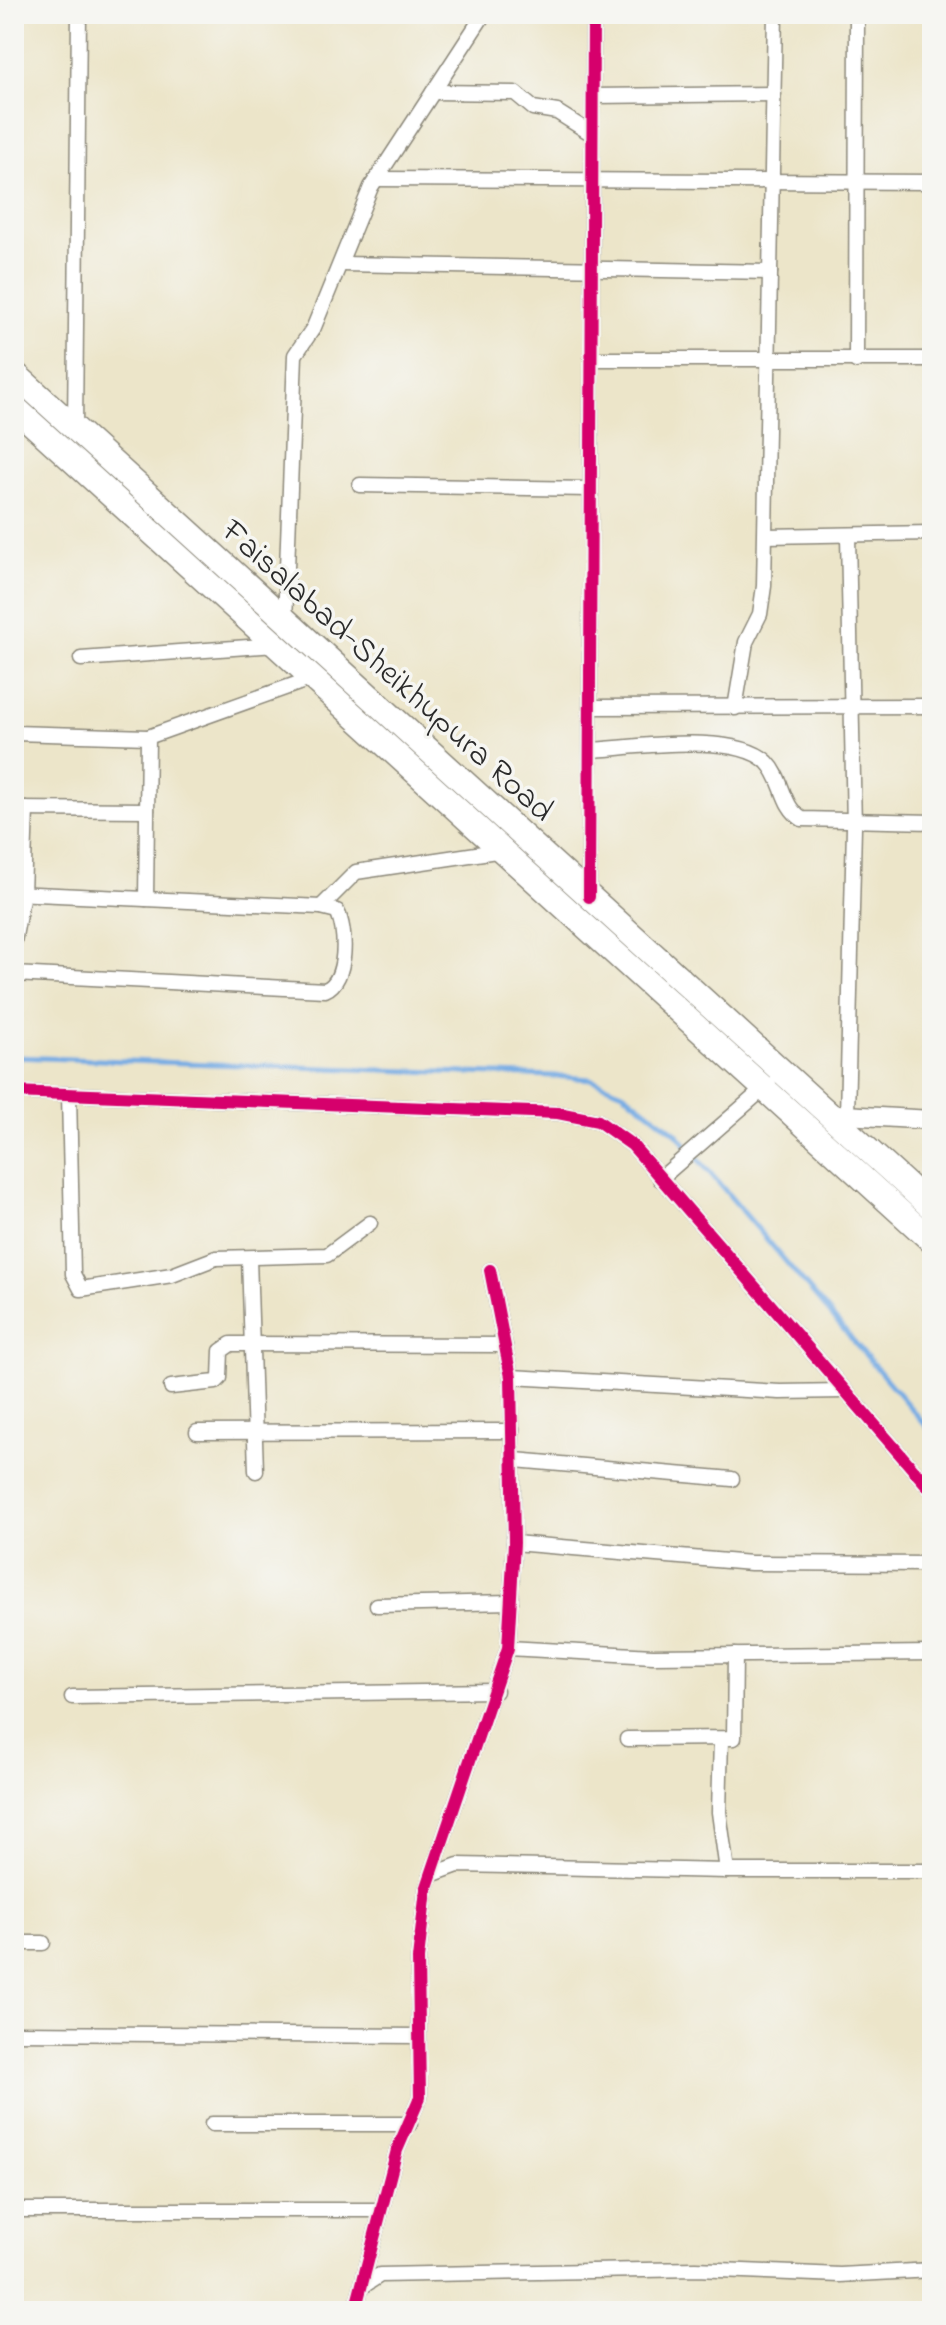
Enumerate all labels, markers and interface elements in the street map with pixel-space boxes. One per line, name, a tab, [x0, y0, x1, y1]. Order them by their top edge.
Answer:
street label: Faisalabad-Sheikhupura Road	[208, 508, 564, 836]

